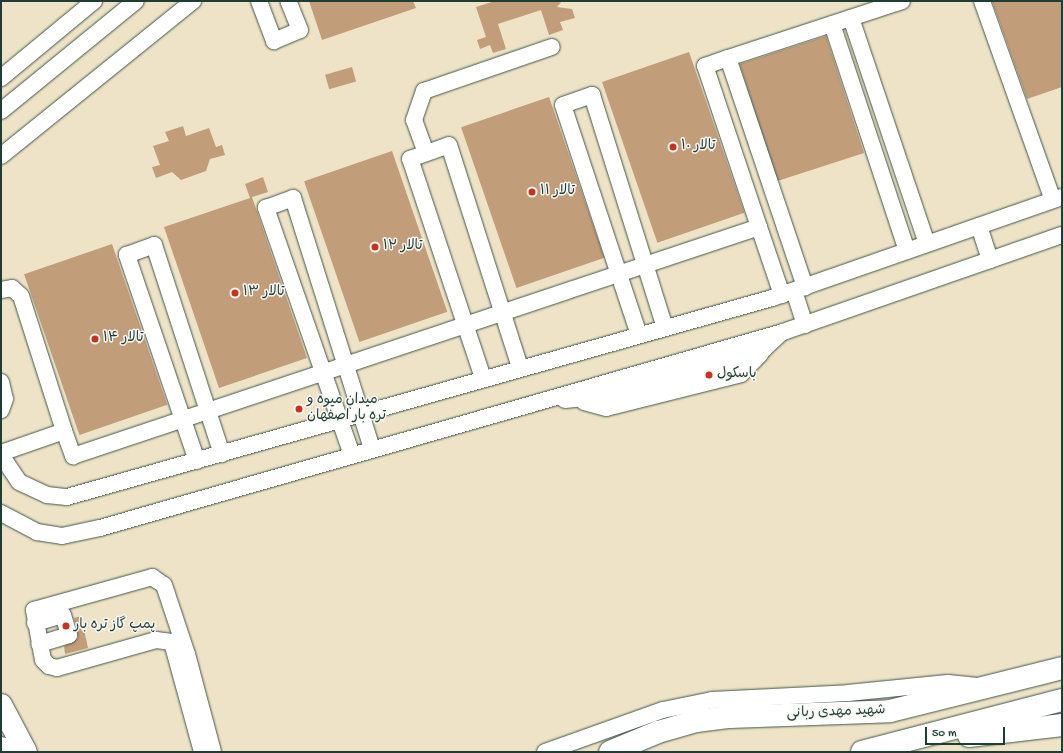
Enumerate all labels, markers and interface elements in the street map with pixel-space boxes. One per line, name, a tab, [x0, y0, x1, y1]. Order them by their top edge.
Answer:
place label: تالار ۱۰	[681, 139, 716, 155]
marker: تالار ۱۰	[668, 142, 678, 152]
place label: تالار ۱۱	[540, 184, 575, 200]
marker: تالار ۱۱	[527, 187, 537, 197]
place label: تالار ۱۲	[383, 239, 422, 255]
marker: تالار ۱۲	[370, 242, 380, 252]
place label: تالار ۱۳	[243, 285, 284, 301]
marker: تالار ۱۳	[230, 288, 240, 298]
place label: تالار ۱۴	[103, 331, 144, 347]
marker: تالار ۱۴	[90, 334, 100, 344]
place label: باسكول	[717, 367, 757, 383]
marker: باسكول	[704, 370, 714, 380]
place label: میدان میوه و تره بار اصفهان	[307, 393, 386, 426]
marker: میدان میوه و تره بار اصفهان	[294, 404, 304, 414]
place label: پمپ گاز تره بار	[74, 618, 155, 634]
marker: پمپ گاز تره بار	[61, 621, 71, 631]
street label: شهید مهدی ربانی	[786, 703, 886, 723]
scale bar	[927, 719, 1007, 745]
text: 50 m	[932, 727, 957, 741]

